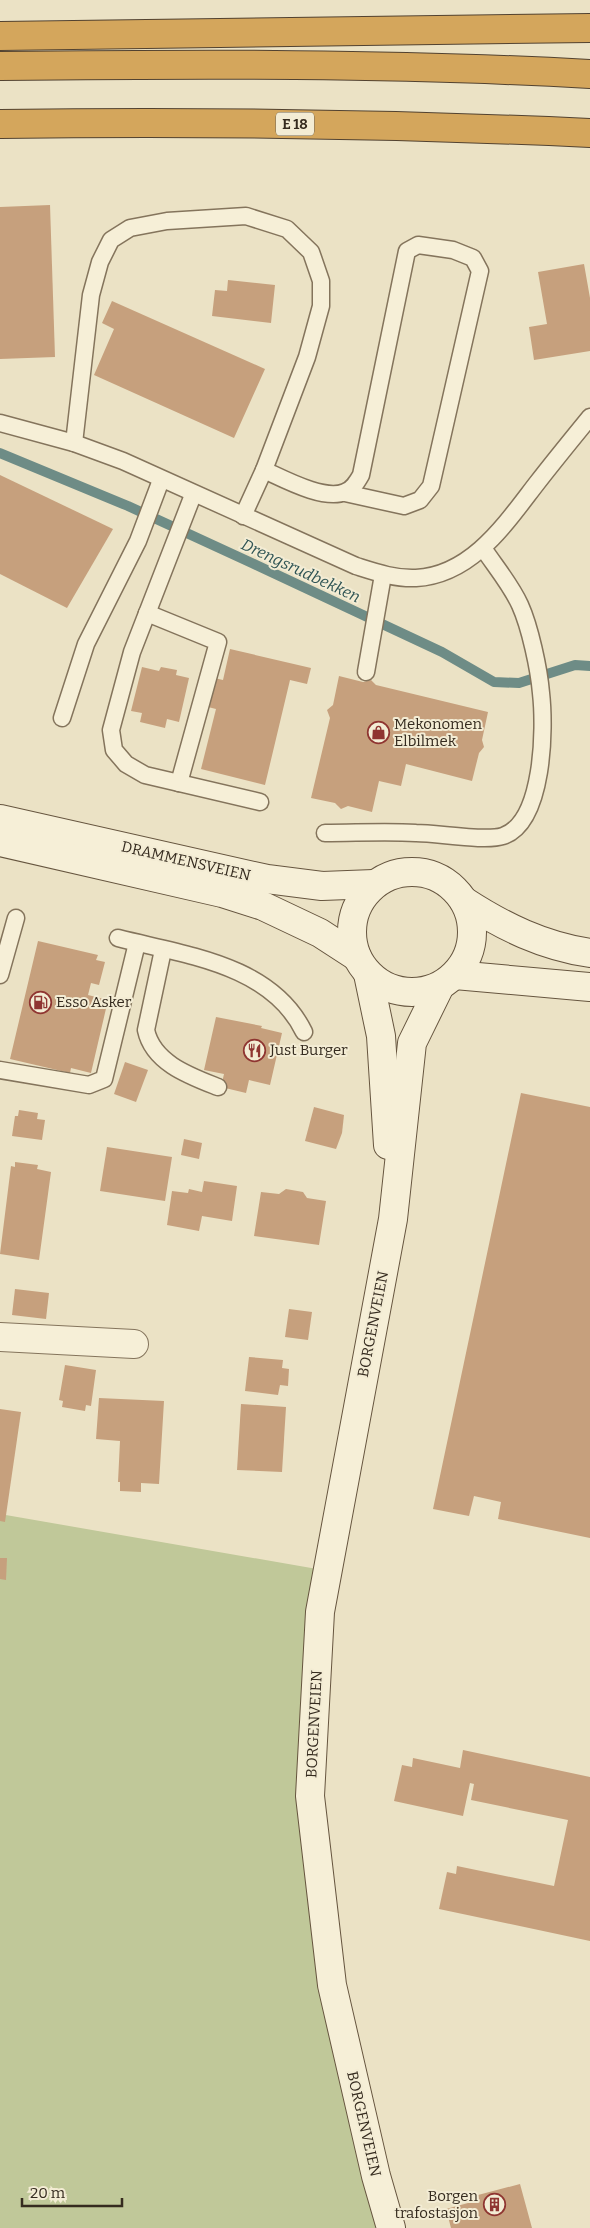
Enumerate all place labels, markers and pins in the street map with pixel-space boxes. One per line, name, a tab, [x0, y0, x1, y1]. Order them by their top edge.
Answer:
place label: Mekonomen Elbilmek	[394, 715, 483, 750]
shop icon: Mekonomen Elbilmek	[366, 721, 390, 745]
fuel station icon: Esso Asker	[28, 990, 52, 1014]
place label: Esso Asker	[56, 993, 132, 1011]
restaurant icon: Just Burger	[242, 1038, 266, 1062]
place label: Just Burger	[269, 1041, 348, 1059]
place label: Borgen trafostasjon	[395, 2187, 479, 2222]
building icon: Borgen trafostasjon	[482, 2193, 506, 2217]

